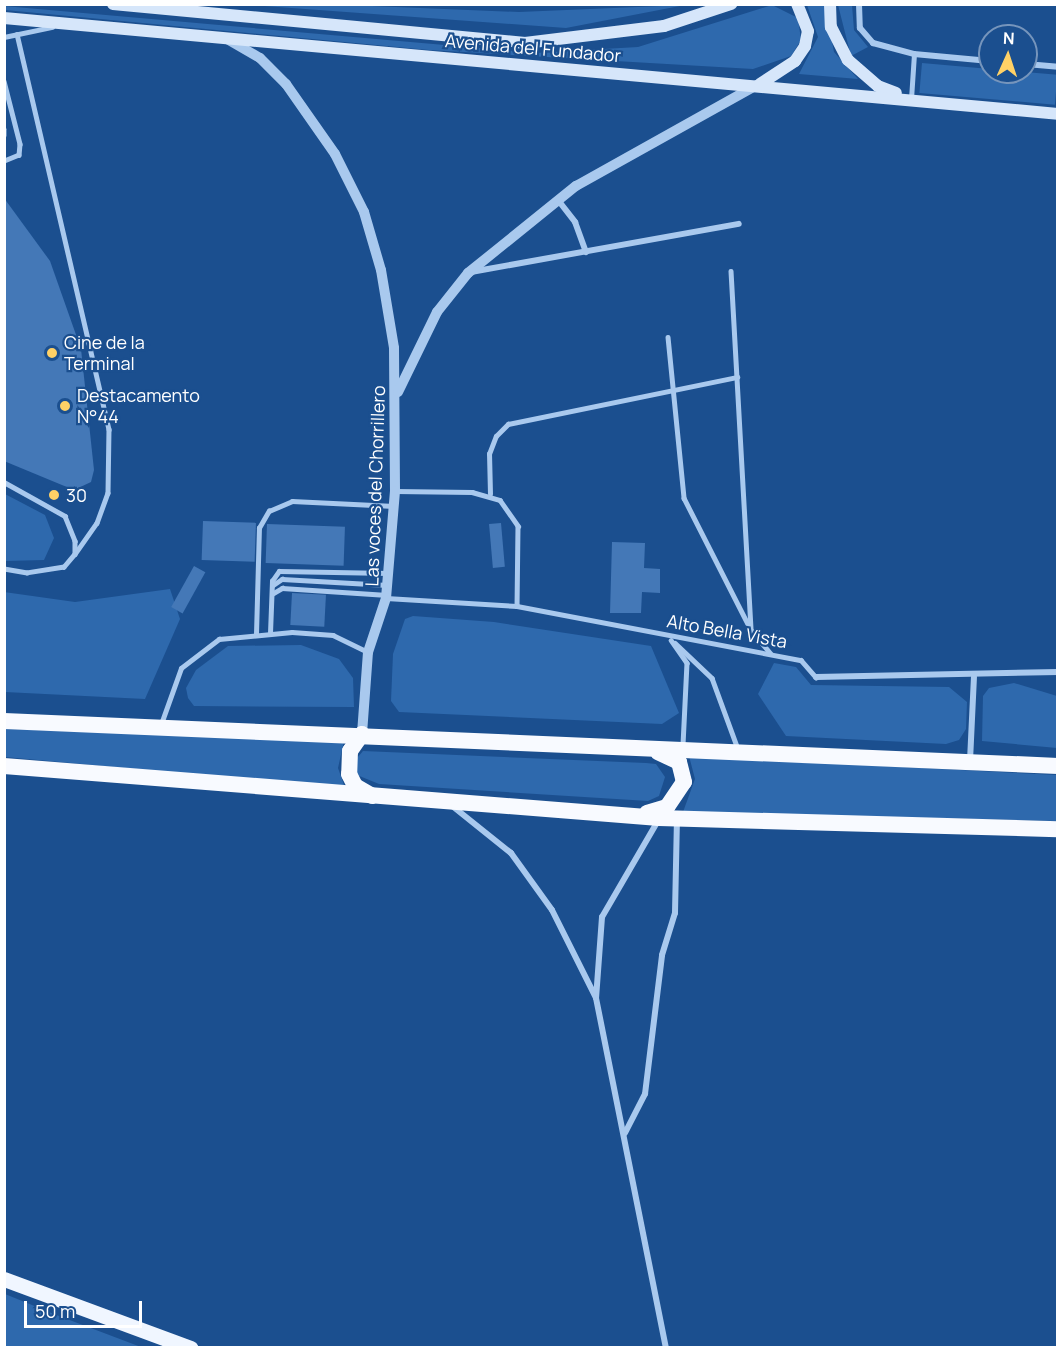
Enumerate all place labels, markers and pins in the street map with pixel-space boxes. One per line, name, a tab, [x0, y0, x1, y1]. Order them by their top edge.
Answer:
place label: Cine de la Terminal	[64, 332, 145, 374]
marker: Cine de la Terminal	[45, 346, 59, 360]
place label: Destacamento N°44	[77, 385, 200, 428]
marker: Destacamento N°44	[58, 399, 72, 413]
place label: 30	[66, 484, 87, 506]
marker: 30	[47, 488, 61, 502]

